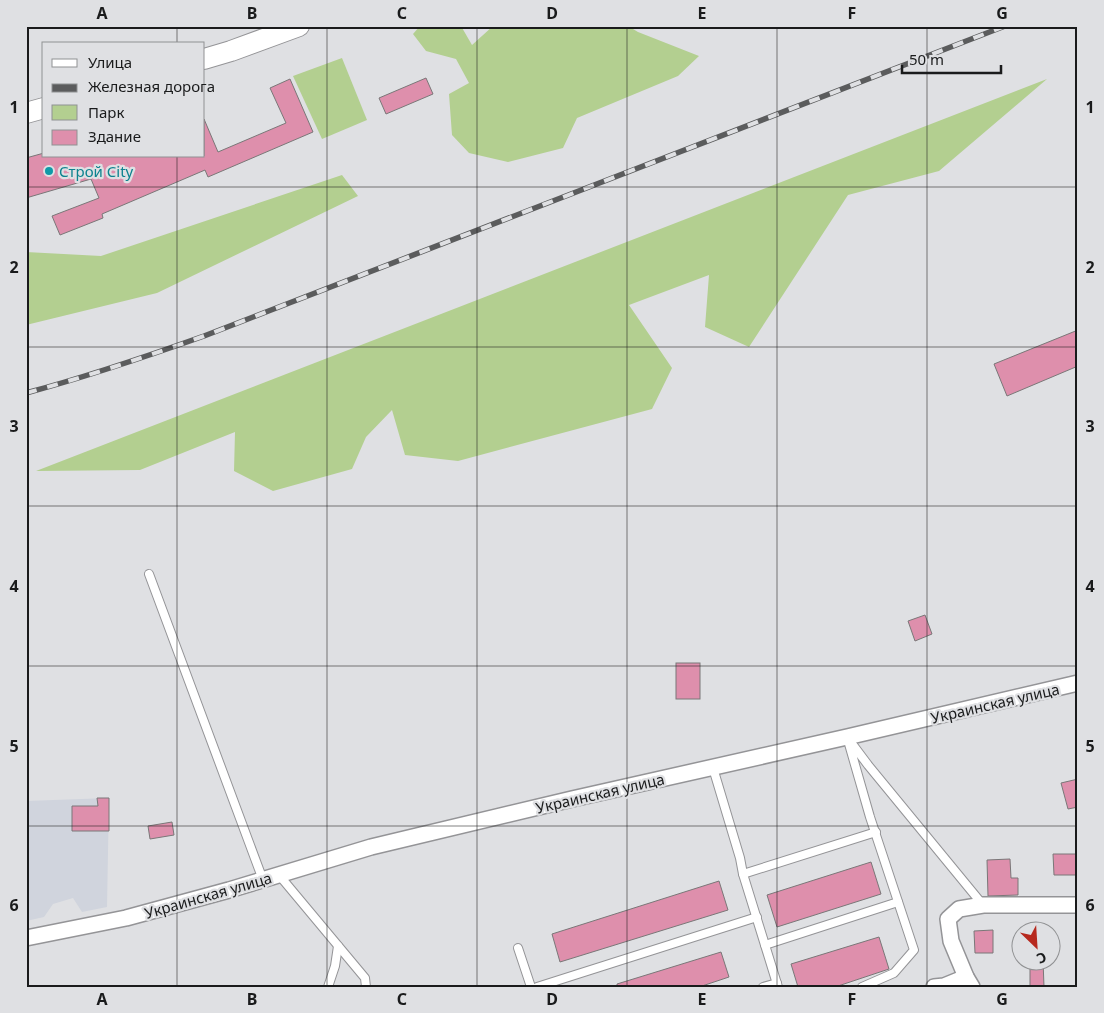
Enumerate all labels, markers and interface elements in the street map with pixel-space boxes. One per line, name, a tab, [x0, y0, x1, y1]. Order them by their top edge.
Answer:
text: A	[96, 2, 108, 24]
text: B	[247, 2, 257, 24]
text: C	[397, 2, 407, 24]
text: D	[546, 2, 558, 24]
text: E	[698, 2, 707, 24]
text: F	[848, 2, 856, 24]
text: G	[996, 2, 1008, 24]
legend	[42, 42, 205, 158]
scale bar	[902, 42, 1000, 74]
text: 50 m	[909, 49, 944, 69]
text: Улица	[88, 52, 132, 72]
text: Железная дорога	[88, 76, 215, 96]
text: 1	[9, 96, 19, 118]
text: 1	[1085, 96, 1095, 118]
text: Парк	[88, 102, 124, 122]
text: Здание	[88, 126, 141, 146]
place label: Строй City	[59, 161, 134, 181]
marker: Строй City	[43, 165, 55, 177]
text: 2	[9, 256, 19, 278]
text: 2	[1085, 256, 1095, 278]
text: 3	[9, 415, 19, 437]
text: 3	[1085, 415, 1095, 437]
text: 4	[9, 575, 19, 597]
text: 4	[1085, 575, 1095, 597]
street label: Украинская улица	[929, 678, 1061, 728]
text: 5	[9, 735, 19, 757]
text: 5	[1085, 735, 1095, 757]
street label: Украинская улица	[534, 768, 666, 818]
street label: Украинская улица	[142, 867, 274, 923]
text: 6	[9, 894, 19, 916]
text: 6	[1085, 894, 1095, 916]
north arrow	[1012, 920, 1062, 970]
text: С	[1034, 948, 1050, 969]
text: A	[96, 988, 108, 1010]
text: B	[247, 988, 257, 1010]
text: C	[397, 988, 407, 1010]
text: D	[546, 988, 558, 1010]
text: E	[698, 988, 707, 1010]
text: F	[848, 988, 856, 1010]
text: G	[996, 988, 1008, 1010]

